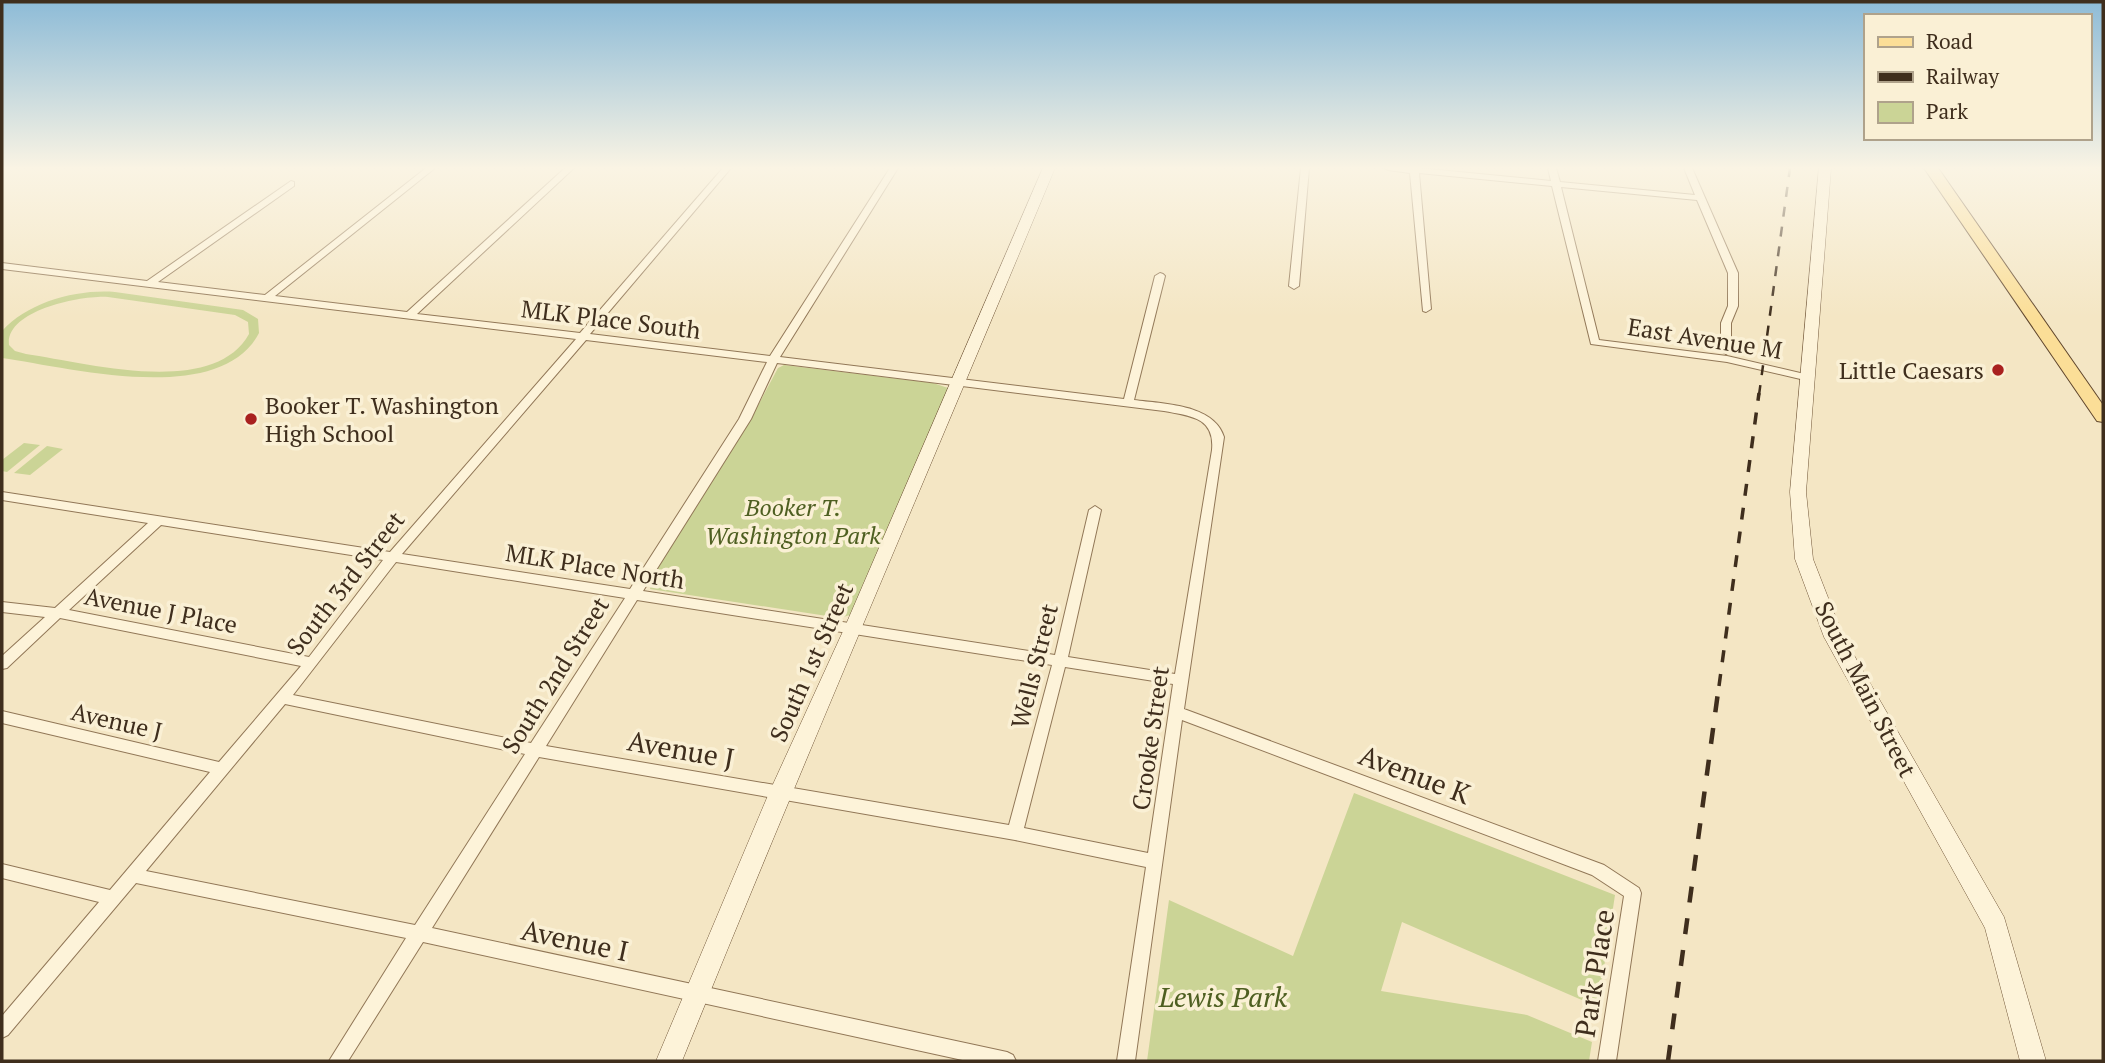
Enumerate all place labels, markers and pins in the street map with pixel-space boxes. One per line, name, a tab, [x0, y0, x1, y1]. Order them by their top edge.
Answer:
place label: Little Caesars	[1839, 354, 1984, 386]
marker: Little Caesars	[1990, 362, 2006, 378]
place label: Booker T. Washington High School	[265, 389, 499, 449]
marker: Booker T. Washington High School	[243, 411, 259, 427]

